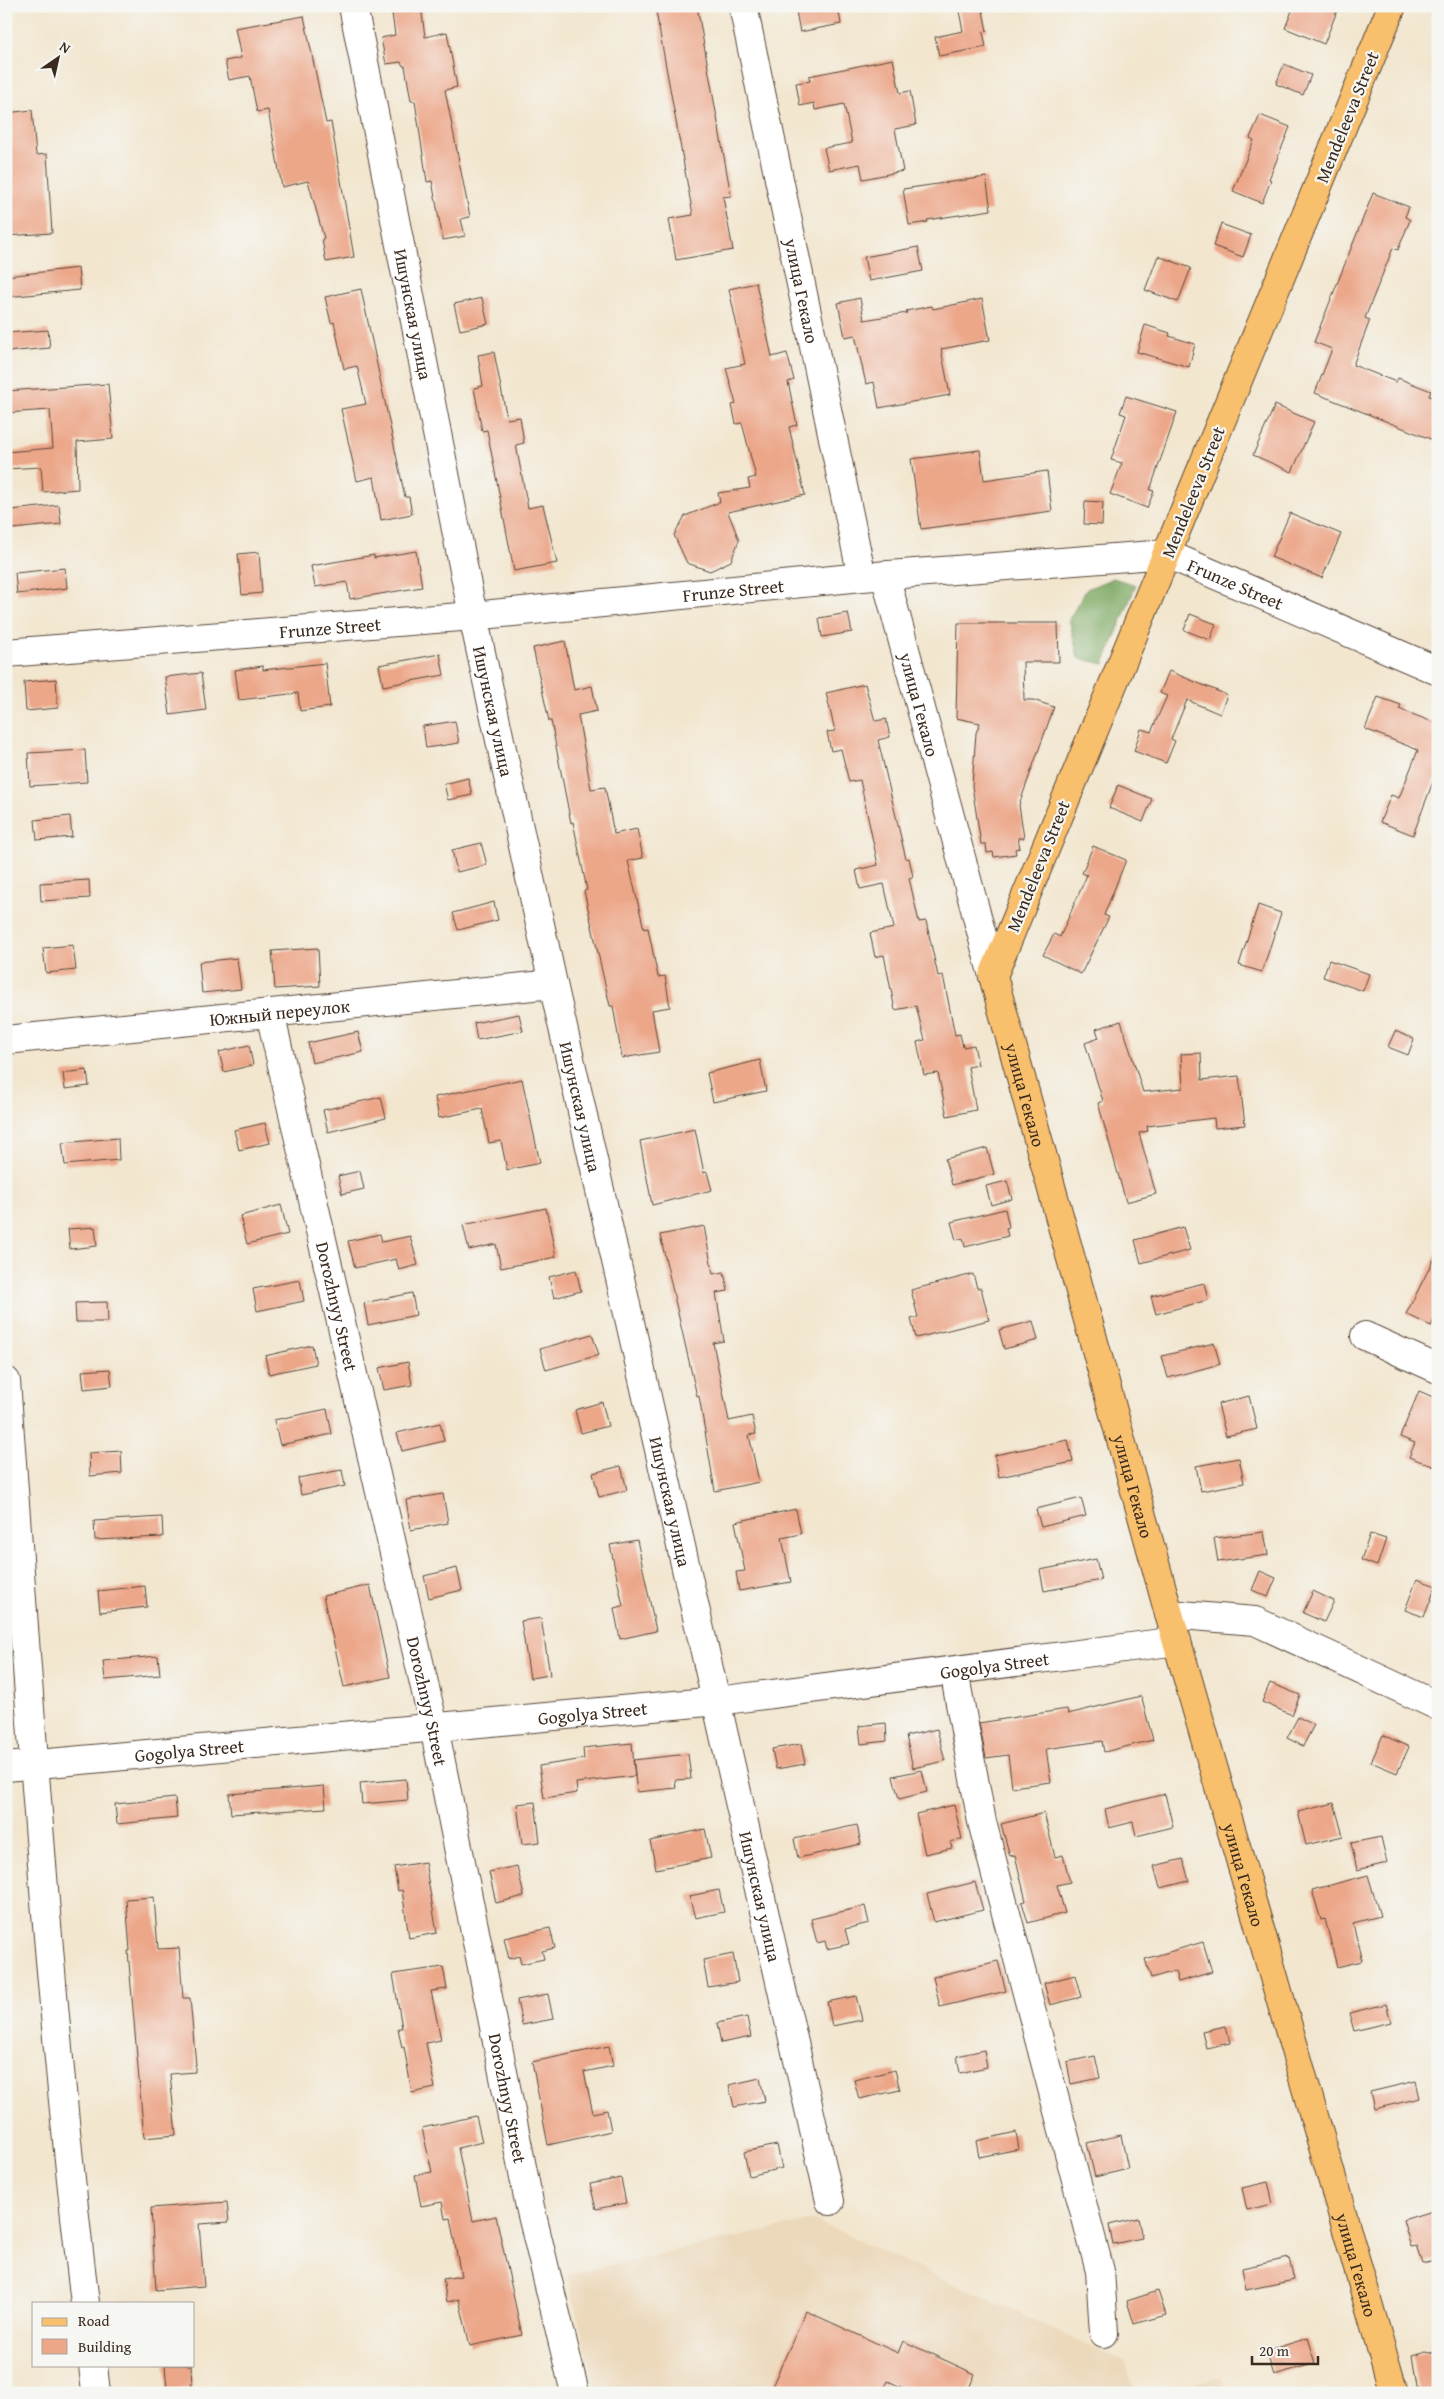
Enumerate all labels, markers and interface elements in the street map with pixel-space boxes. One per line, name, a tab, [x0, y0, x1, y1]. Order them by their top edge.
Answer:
north arrow	[32, 32, 82, 82]
text: N	[56, 36, 75, 58]
street label: Mendeleeva Street	[1308, 46, 1386, 187]
street label: улица Гекало	[778, 235, 826, 346]
street label: Ишунская улица	[388, 246, 440, 382]
street label: Mendeleeva Street	[1154, 421, 1232, 562]
street label: Frunze Street	[1183, 551, 1288, 616]
street label: Frunze Street	[681, 571, 786, 608]
street label: Frunze Street	[278, 610, 382, 645]
street label: Ишунская улица	[466, 643, 521, 779]
street label: улица Гекало	[893, 648, 947, 759]
street label: Mendeleeva Street	[999, 795, 1077, 936]
street label: Южный переулок	[208, 991, 352, 1033]
street label: Ишунская улица	[553, 1039, 609, 1175]
street label: улица Гекало	[998, 1039, 1053, 1150]
street label: Dorozhnyy Street	[309, 1239, 365, 1374]
street label: улица Гекало	[1106, 1430, 1161, 1541]
street label: Ишунская улица	[643, 1434, 699, 1570]
street label: Dorozhnyy Street	[400, 1634, 455, 1769]
street label: Gogolya Street	[938, 1644, 1051, 1685]
street label: Gogolya Street	[537, 1694, 649, 1731]
street label: Gogolya Street	[133, 1731, 246, 1769]
street label: улица Гекало	[1216, 1819, 1272, 1930]
street label: Ишунская улица	[733, 1828, 789, 1965]
street label: Dorozhnyy Street	[482, 2031, 535, 2166]
street label: улица Гекало	[1329, 2209, 1385, 2320]
legend	[32, 2302, 195, 2366]
text: Road	[78, 2310, 109, 2331]
scale bar	[1252, 2334, 1318, 2366]
text: Building	[78, 2336, 132, 2357]
text: 20 m	[1259, 2340, 1290, 2361]

